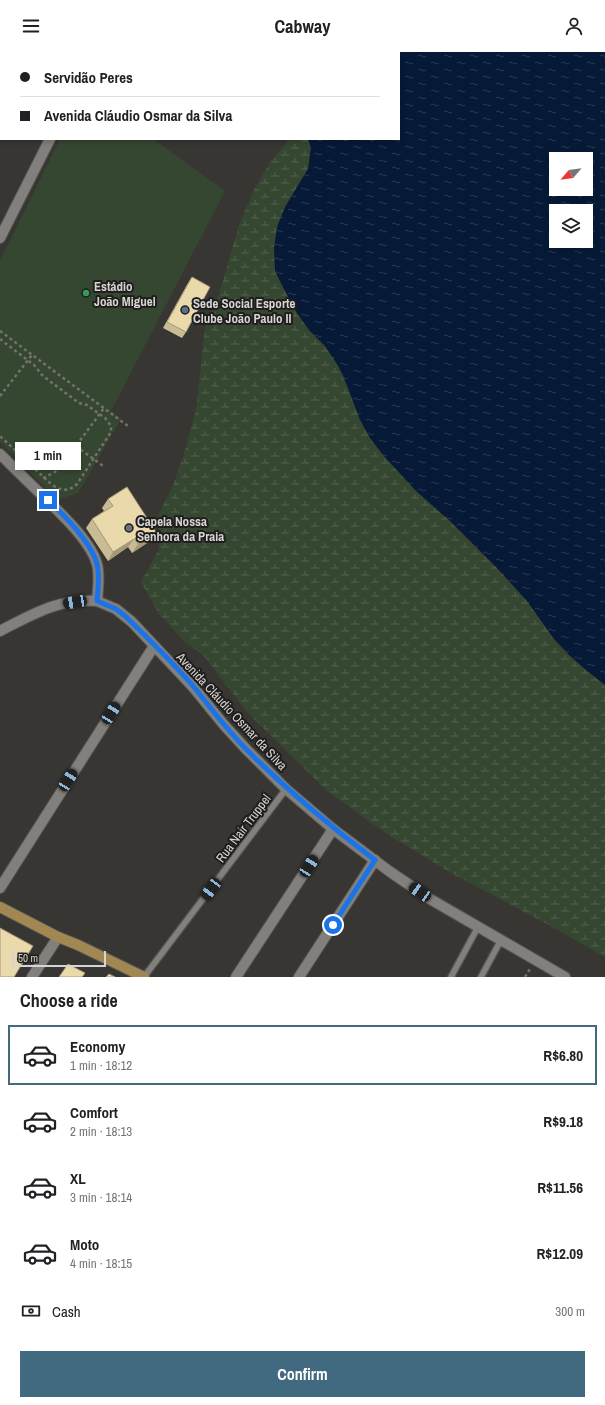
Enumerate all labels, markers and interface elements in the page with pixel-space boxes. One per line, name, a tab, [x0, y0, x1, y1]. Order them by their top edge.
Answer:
text: Cabway	[275, 14, 330, 39]
icon: menu	[20, 15, 42, 37]
icon: person	[563, 15, 585, 37]
text: Servidão Peres	[44, 67, 133, 88]
text: Avenida Cláudio Osmar da Silva	[44, 105, 232, 126]
north arrow	[549, 152, 593, 196]
map controls	[549, 152, 593, 248]
button: layers	[549, 204, 593, 248]
place label: Estádio João Miguel	[94, 278, 156, 310]
marker: Estádio João Miguel	[81, 288, 91, 298]
place label: Sede Social Esporte Clube João Paulo II	[193, 295, 296, 327]
marker: Sede Social Esporte Clube João Paulo II	[180, 305, 190, 315]
callout: 1 min	[15, 442, 81, 470]
text: 1 min	[34, 447, 62, 464]
route end	[39, 491, 57, 509]
place label: Capela Nossa Senhora da Praia	[137, 513, 224, 545]
marker: Capela Nossa Senhora da Praia	[124, 523, 134, 533]
car	[62, 594, 88, 610]
street label: Avenida Cláudio Osmar da Silva	[172, 648, 291, 774]
car	[100, 700, 122, 726]
car	[57, 767, 79, 793]
street label: Rua Nair Truppel	[212, 791, 275, 866]
car	[297, 853, 321, 879]
car	[199, 876, 223, 902]
car	[407, 880, 433, 904]
route start	[324, 916, 342, 934]
scale bar	[12, 949, 106, 968]
text: 50 m	[18, 951, 38, 965]
text: Choose a ride	[20, 988, 118, 1013]
text: Economy	[70, 1036, 125, 1057]
icon: car	[22, 1037, 58, 1073]
text: R$6.80	[543, 1045, 583, 1066]
text: 1 min · 18:12	[70, 1057, 132, 1074]
text: Comfort	[70, 1102, 118, 1123]
icon: car	[22, 1103, 58, 1139]
text: R$9.18	[543, 1111, 583, 1132]
text: 2 min · 18:13	[70, 1123, 132, 1140]
text: XL	[70, 1168, 86, 1189]
icon: car	[22, 1169, 58, 1205]
text: R$11.56	[537, 1177, 583, 1198]
text: 3 min · 18:14	[70, 1189, 132, 1206]
text: Moto	[70, 1234, 99, 1255]
icon: car	[22, 1235, 58, 1271]
text: R$12.09	[536, 1243, 583, 1264]
text: 4 min · 18:15	[70, 1255, 132, 1272]
icon: cash	[20, 1300, 42, 1322]
text: Cash	[52, 1301, 81, 1322]
text: 300 m	[555, 1303, 585, 1320]
button: Confirm	[20, 1351, 585, 1397]

